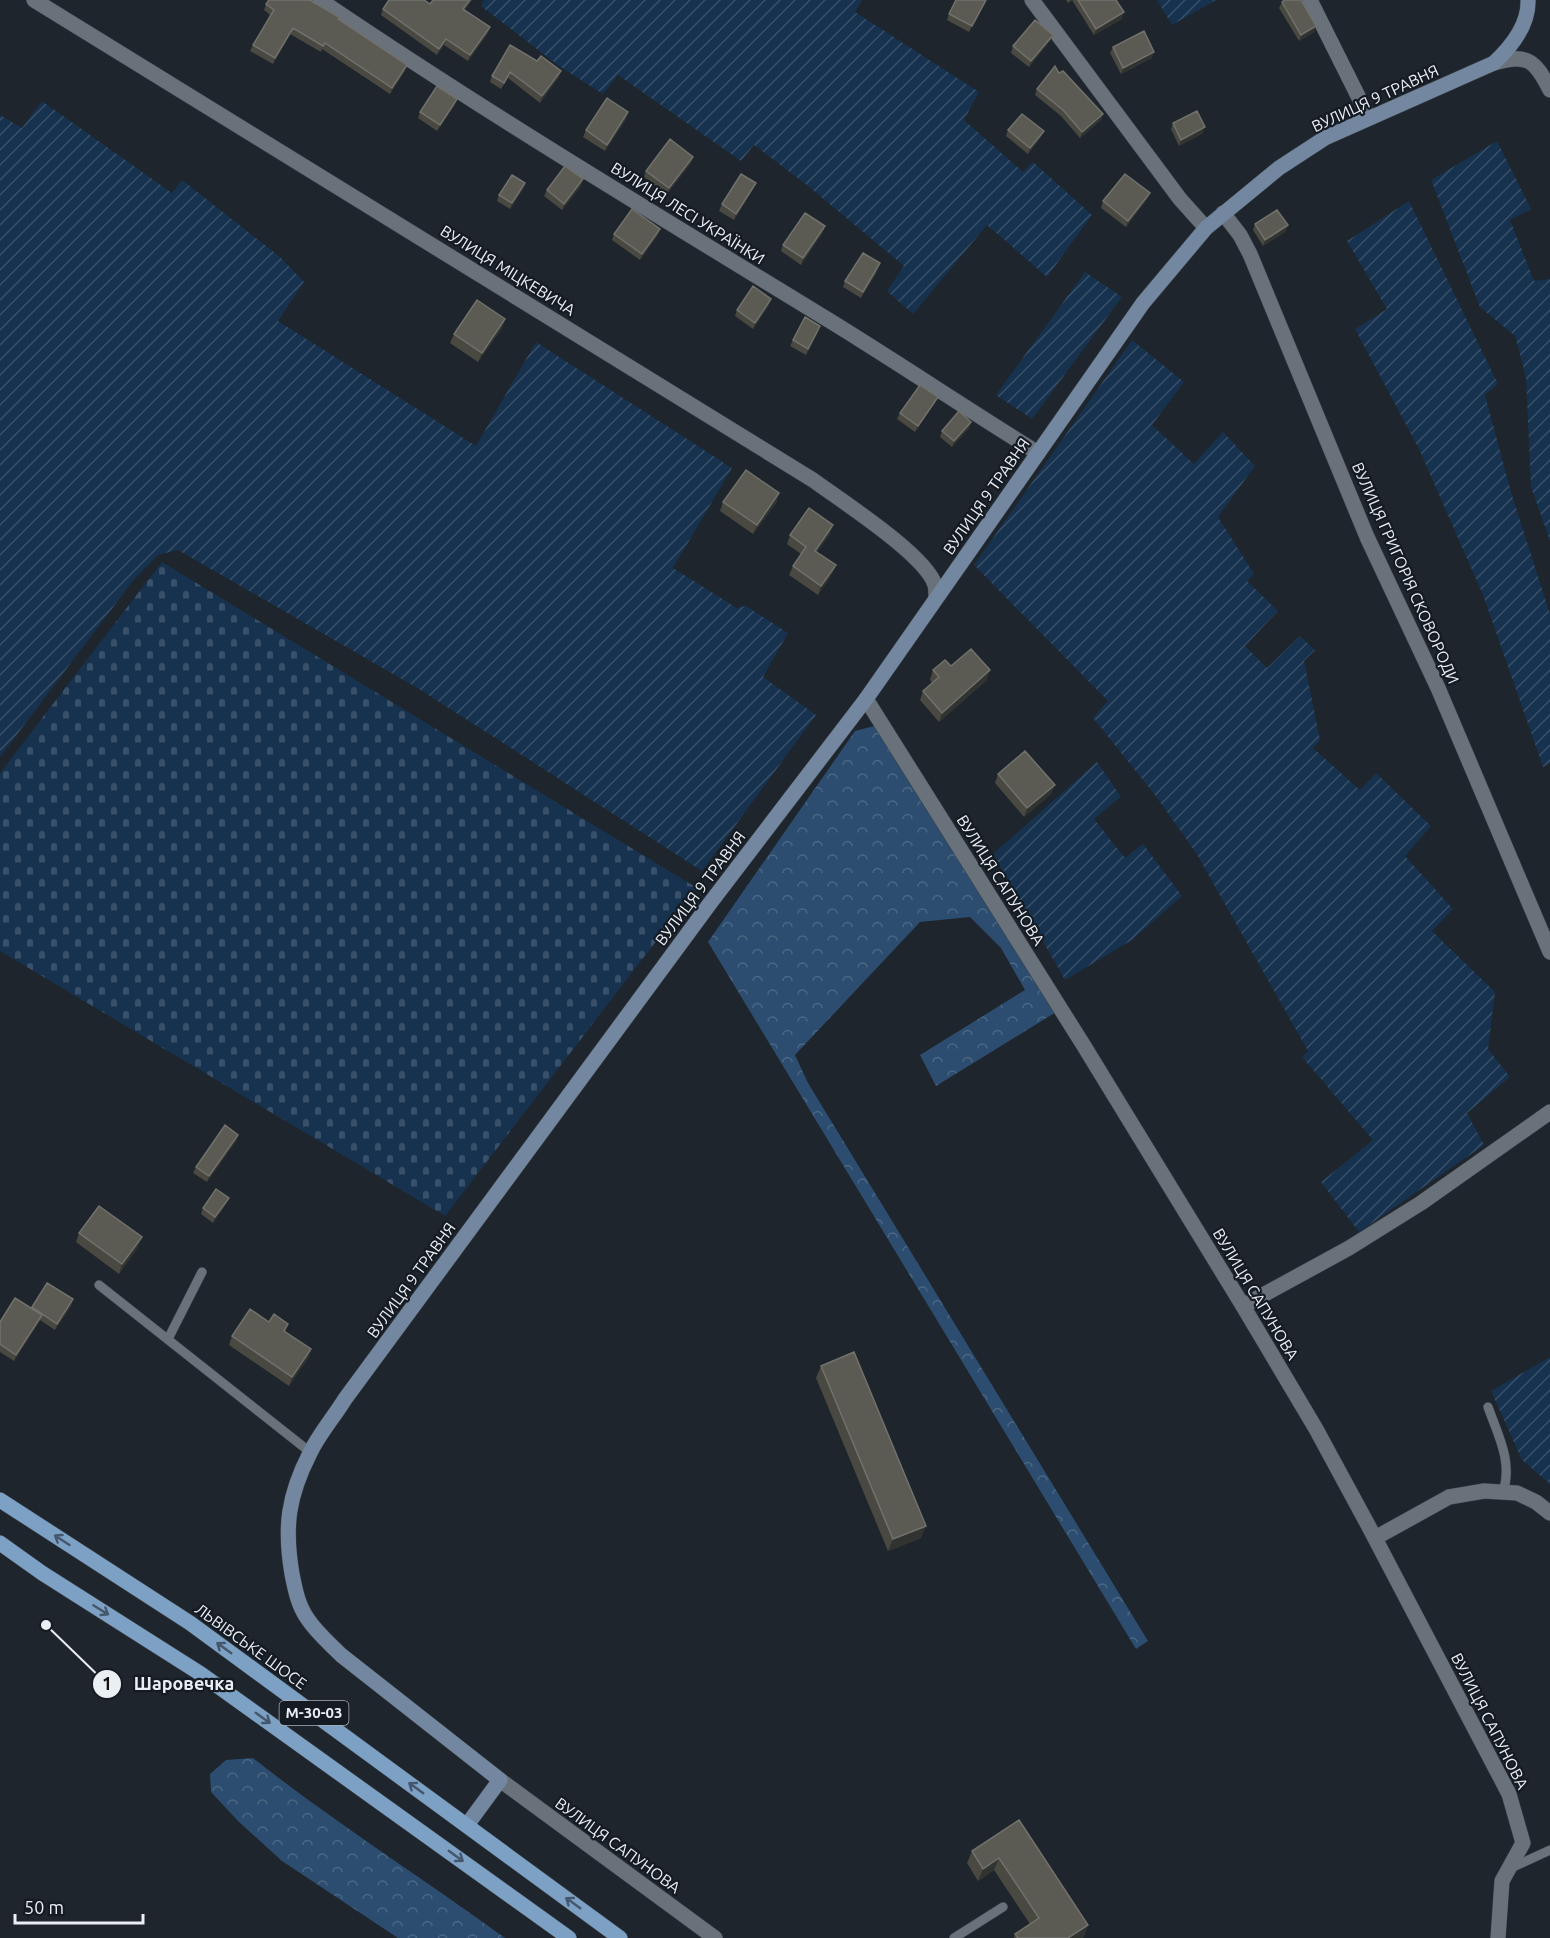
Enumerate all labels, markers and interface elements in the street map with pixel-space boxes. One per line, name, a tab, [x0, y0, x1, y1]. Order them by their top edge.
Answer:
street label: ВУЛИЦЯ 9 ТРАВНЯ	[1309, 61, 1441, 135]
street label: ВУЛИЦЯ ЛЕСІ УКРАЇНКИ	[608, 158, 768, 268]
street label: ВУЛИЦЯ МІЦКЕВИЧА	[437, 221, 579, 319]
street label: ВУЛИЦЯ 9 ТРАВНЯ	[939, 434, 1033, 558]
street label: ВУЛИЦЯ ГРИГОРІЯ СКОВОРОДИ	[1349, 460, 1463, 686]
street label: ВУЛИЦЯ САПУНОВА	[954, 812, 1049, 949]
street label: ВУЛИЦЯ 9 ТРАВНЯ	[651, 828, 749, 948]
street label: ВУЛИЦЯ 9 ТРАВНЯ	[363, 1219, 459, 1341]
street label: ВУЛИЦЯ САПУНОВА	[1210, 1225, 1303, 1364]
one-way arrow	[54, 1534, 71, 1546]
street label: ЛЬВІВСЬКЕ ШОСЕ	[192, 1599, 310, 1693]
one-way arrow	[92, 1605, 109, 1617]
one-way arrow	[217, 1642, 233, 1654]
street label: ВУЛИЦЯ САПУНОВА	[1448, 1650, 1532, 1793]
callout: Шаровечка	[92, 1666, 246, 1702]
text: 1	[102, 1673, 112, 1693]
text: Шаровечка	[134, 1673, 234, 1693]
road number: М-30-03	[280, 1701, 348, 1725]
one-way arrow	[255, 1712, 271, 1724]
one-way arrow	[408, 1781, 424, 1794]
street label: ВУЛИЦЯ САПУНОВА	[552, 1794, 685, 1897]
one-way arrow	[448, 1850, 464, 1862]
scale bar	[15, 1887, 142, 1925]
text: 50 m	[24, 1897, 64, 1917]
one-way arrow	[565, 1897, 581, 1909]

